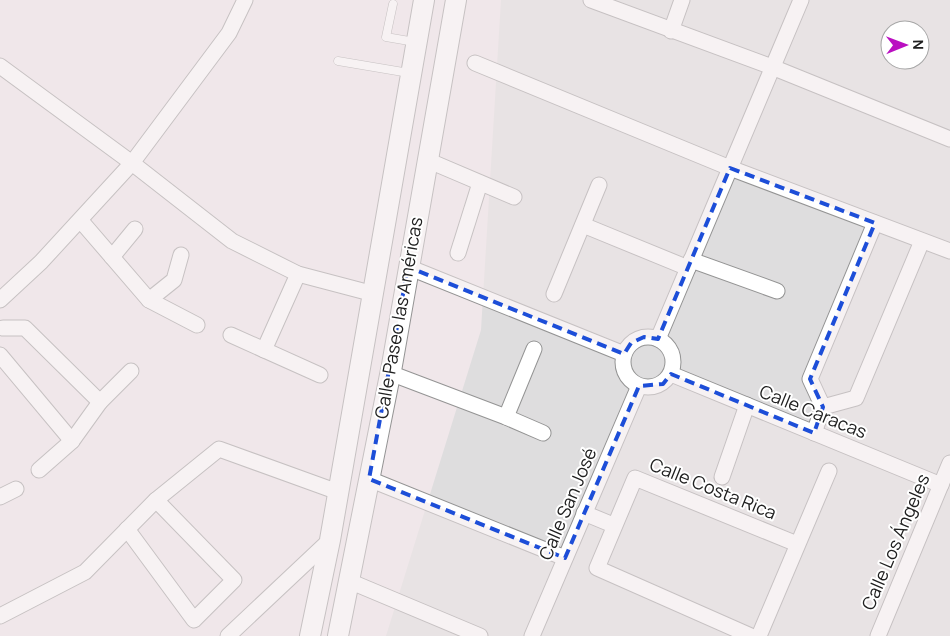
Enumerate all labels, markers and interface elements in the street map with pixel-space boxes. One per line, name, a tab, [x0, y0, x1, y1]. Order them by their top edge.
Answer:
north arrow	[880, 20, 930, 70]
text: N	[909, 40, 928, 50]
street label: Calle Paseo las Américas	[368, 215, 428, 421]
street label: Calle Caracas	[756, 379, 871, 444]
street label: Calle San José	[533, 444, 602, 563]
street label: Calle Costa Rica	[646, 452, 780, 524]
street label: Calle Los Ángeles	[856, 470, 935, 613]

